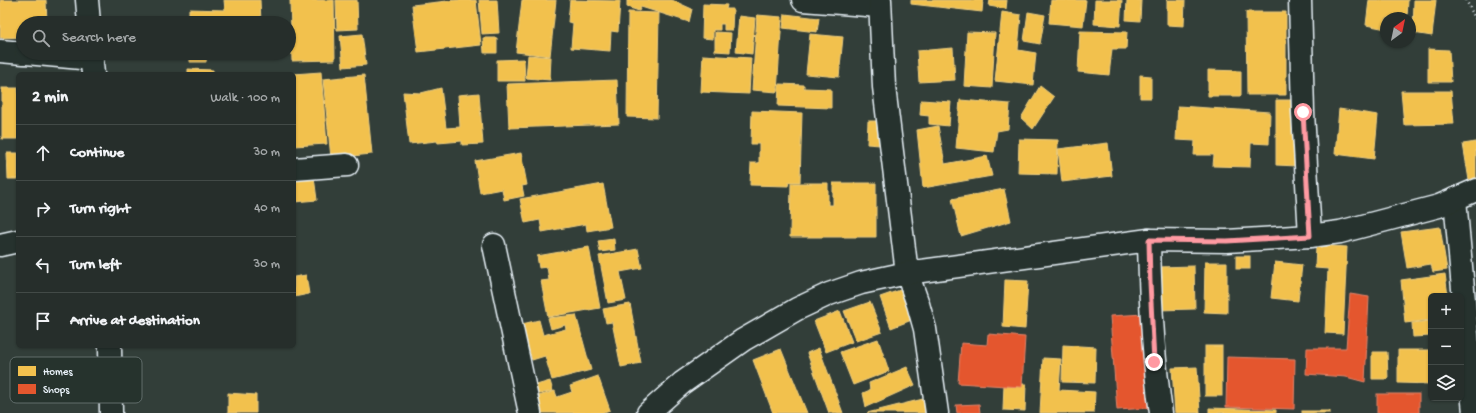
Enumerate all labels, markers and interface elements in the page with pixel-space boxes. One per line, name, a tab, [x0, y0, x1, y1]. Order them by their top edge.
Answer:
north arrow	[1380, 12, 1416, 48]
search box	[16, 16, 296, 60]
icon: search	[30, 27, 52, 49]
text: Search here	[62, 29, 136, 47]
text: 2 min	[32, 88, 68, 108]
text: Walk · 100 m	[211, 91, 280, 106]
route start	[1294, 103, 1312, 121]
icon: ahead	[32, 142, 54, 164]
text: Continue	[70, 144, 124, 162]
text: 30 m	[254, 145, 280, 160]
icon: right	[32, 198, 54, 220]
text: Turn right	[70, 200, 130, 218]
text: 40 m	[254, 201, 280, 216]
icon: left	[32, 254, 54, 276]
text: Turn left	[70, 256, 121, 274]
text: 30 m	[254, 257, 280, 272]
map controls	[1428, 293, 1464, 401]
button: +	[1428, 293, 1464, 329]
icon: arrive	[32, 310, 54, 332]
text: Arrive at destination	[70, 312, 200, 330]
button: −	[1428, 329, 1464, 365]
route end	[1145, 353, 1163, 371]
legend	[10, 357, 142, 403]
button: layers	[1428, 365, 1464, 401]
text: Homes	[43, 367, 73, 379]
text: Shops	[43, 385, 70, 397]

